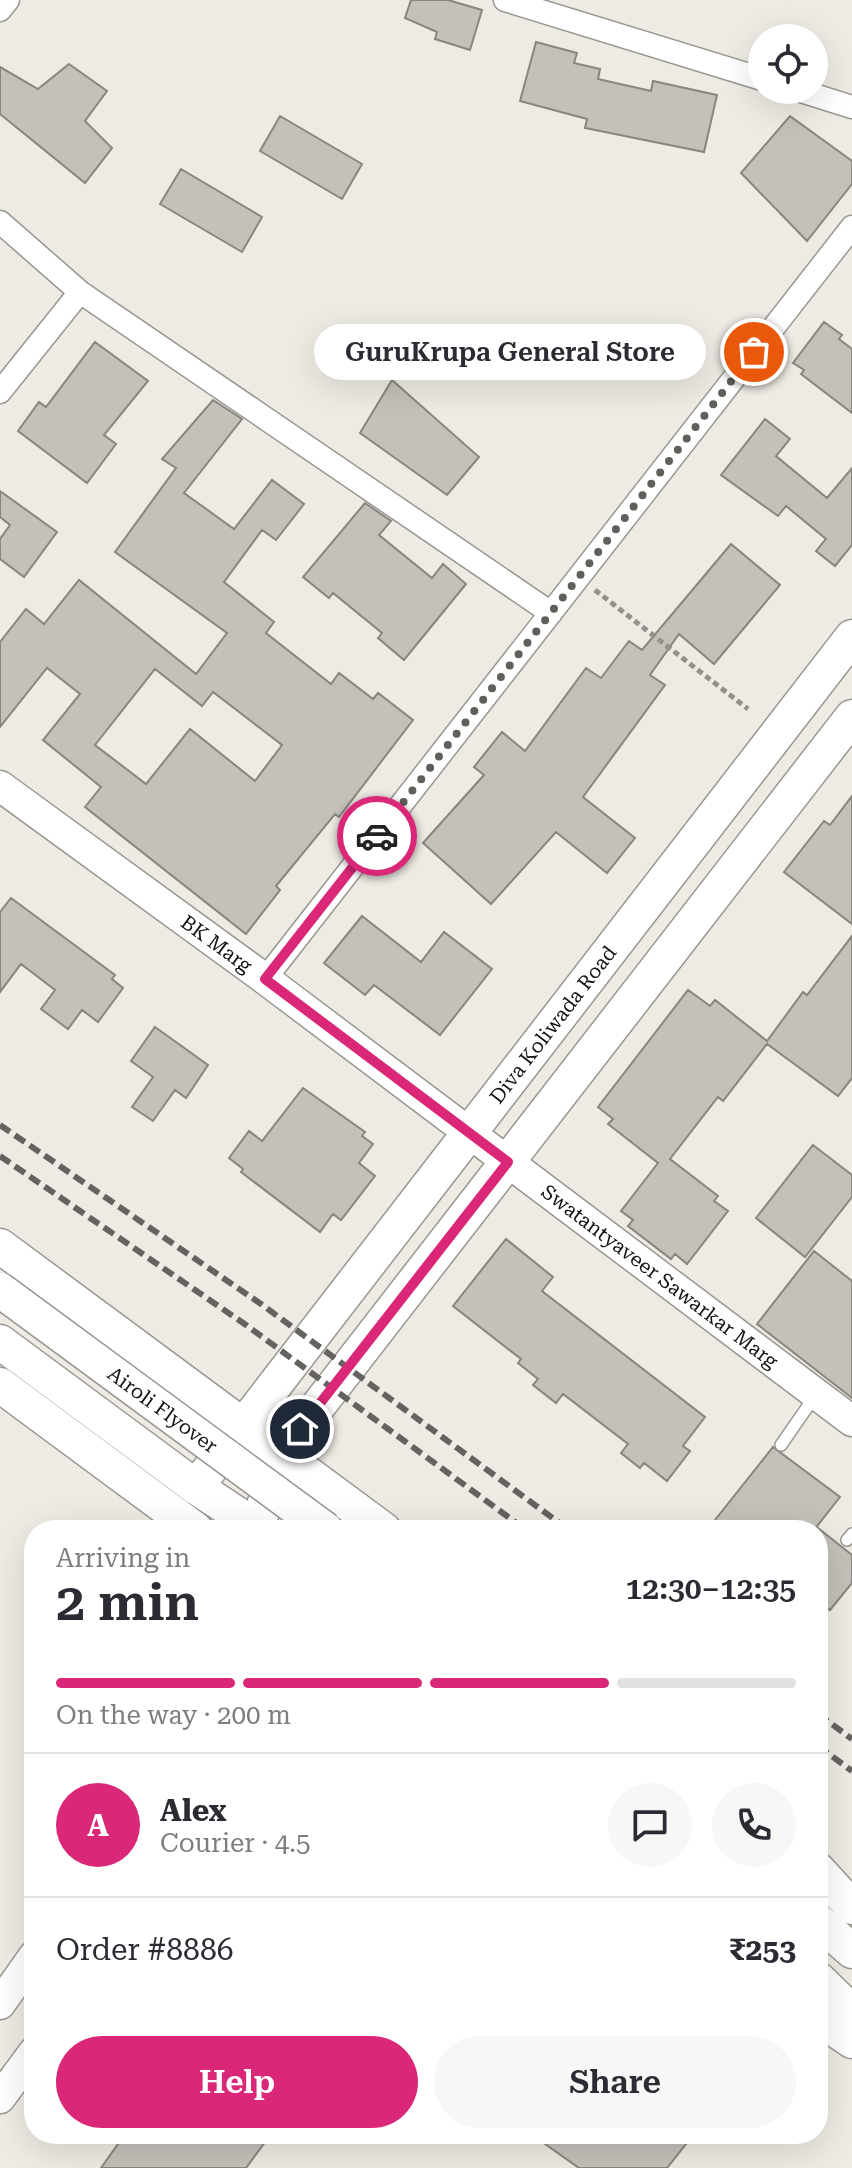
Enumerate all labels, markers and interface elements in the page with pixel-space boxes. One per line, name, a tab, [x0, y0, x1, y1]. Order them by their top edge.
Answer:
map controls	[748, 24, 828, 104]
button: locate	[748, 24, 828, 104]
pin	[720, 318, 788, 386]
callout: GuruKrupa General Store	[314, 324, 706, 380]
icon: bag	[732, 330, 776, 374]
text: GuruKrupa General Store	[345, 337, 675, 367]
courier	[337, 796, 417, 876]
icon: car	[355, 814, 399, 858]
street label: BK Marg	[176, 910, 257, 978]
street label: Diva Koliwada Road	[484, 941, 621, 1108]
street label: Swatantyaveer Sawarkar Marg	[537, 1179, 783, 1373]
street label: Airoli Flyover	[103, 1361, 222, 1458]
pin	[266, 1395, 334, 1463]
icon: home	[278, 1407, 322, 1451]
text: Arriving in	[56, 1543, 190, 1573]
text: 12:30–12:35	[626, 1571, 796, 1606]
text: 2 min	[56, 1572, 199, 1633]
text: On the way · 200 m	[56, 1700, 291, 1730]
button: chat	[608, 1783, 692, 1867]
button: phone	[712, 1783, 796, 1867]
text: Alex	[160, 1793, 227, 1828]
text: A	[87, 1808, 109, 1843]
text: Courier · 4.5	[160, 1828, 310, 1858]
text: Order #8886	[56, 1932, 234, 1967]
text: ₹253	[729, 1932, 796, 1967]
button: Help	[56, 2036, 418, 2128]
button: Share	[434, 2036, 796, 2128]

